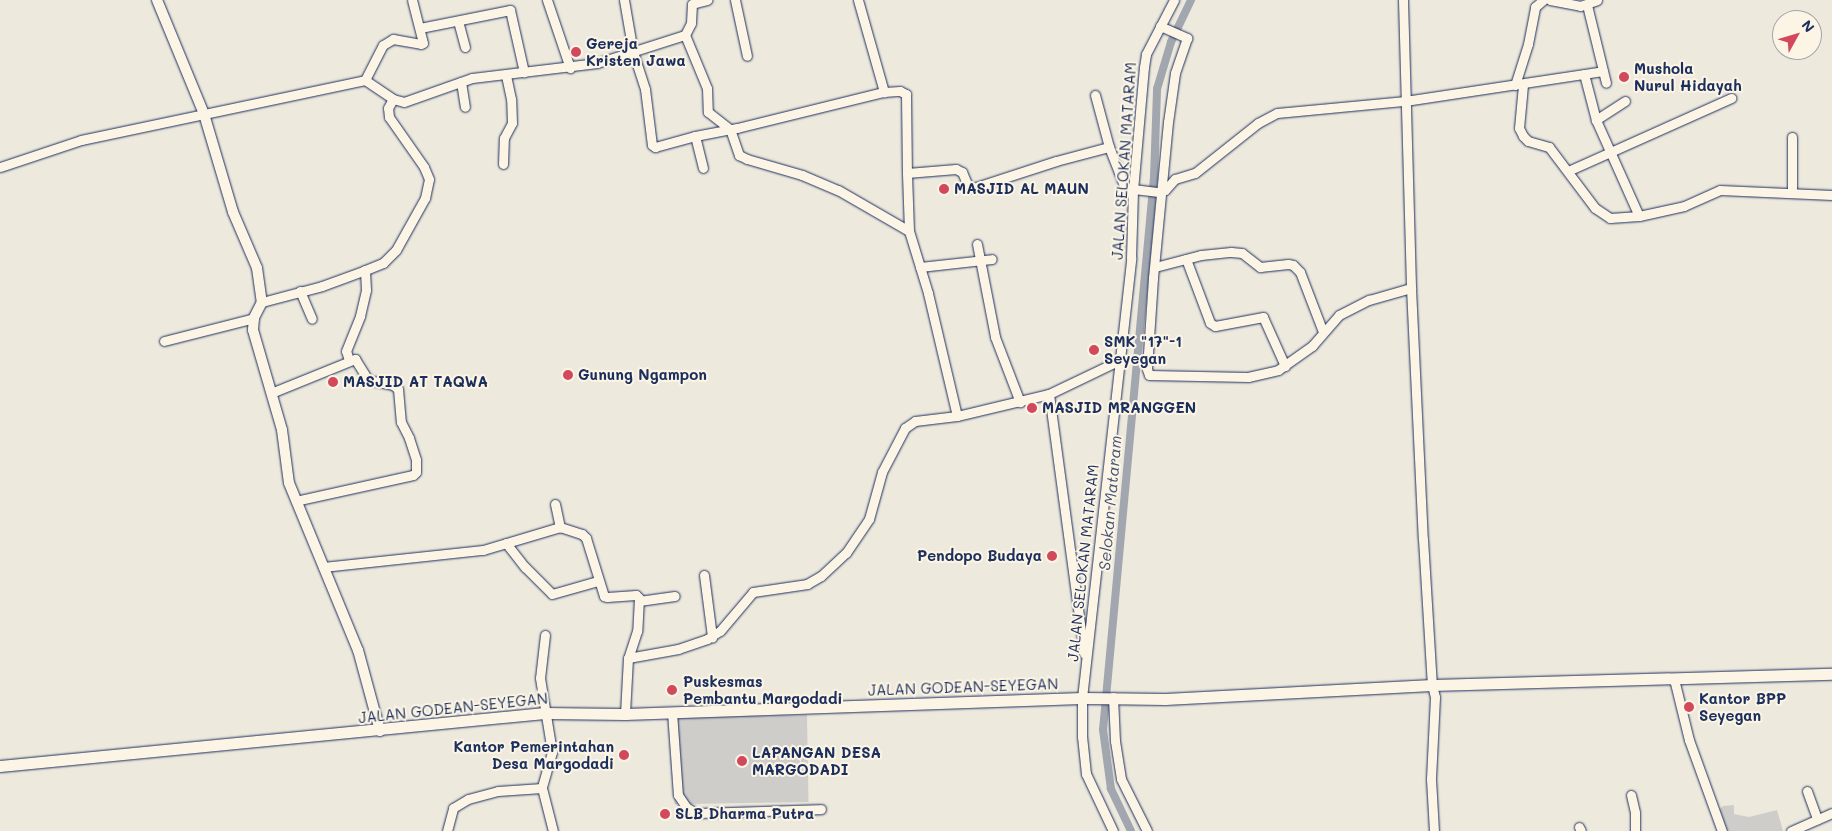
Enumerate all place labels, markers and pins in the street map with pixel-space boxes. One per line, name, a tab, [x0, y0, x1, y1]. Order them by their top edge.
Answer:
place label: Gereja Kristen Jawa	[586, 34, 686, 69]
marker: Gereja Kristen Jawa	[570, 46, 582, 58]
place label: Mushola Nurul Hidayah	[1634, 59, 1742, 94]
marker: Mushola Nurul Hidayah	[1618, 71, 1630, 83]
place label: MASJID AL MAUN	[954, 180, 1089, 198]
marker: MASJID AL MAUN	[938, 183, 950, 195]
place label: SMK "17"-1 Seyegan	[1104, 332, 1182, 367]
marker: SMK "17"-1 Seyegan	[1088, 344, 1100, 356]
place label: Gunung Ngampon	[578, 366, 707, 384]
marker: Gunung Ngampon	[562, 369, 574, 381]
place label: MASJID AT TAQWA	[343, 373, 488, 391]
marker: MASJID AT TAQWA	[327, 376, 339, 388]
place label: MASJID MRANGGEN	[1042, 399, 1196, 417]
marker: MASJID MRANGGEN	[1026, 402, 1038, 414]
place label: Pendopo Budaya	[917, 547, 1042, 565]
marker: Pendopo Budaya	[1046, 550, 1058, 562]
place label: Puskesmas Pembantu Margodadi	[683, 672, 843, 707]
marker: Puskesmas Pembantu Margodadi	[665, 683, 679, 697]
place label: Kantor BPP Seyegan	[1699, 689, 1786, 724]
marker: Kantor BPP Seyegan	[1683, 701, 1695, 713]
place label: Kantor Pemerintahan Desa Margodadi	[453, 737, 614, 772]
place label: LAPANGAN DESA MARGODADI	[752, 743, 881, 778]
marker: Kantor Pemerintahan Desa Margodadi	[618, 749, 630, 761]
marker: LAPANGAN DESA MARGODADI	[736, 755, 748, 767]
place label: SLB Dharma Putra	[675, 805, 814, 823]
marker: SLB Dharma Putra	[659, 808, 671, 820]

